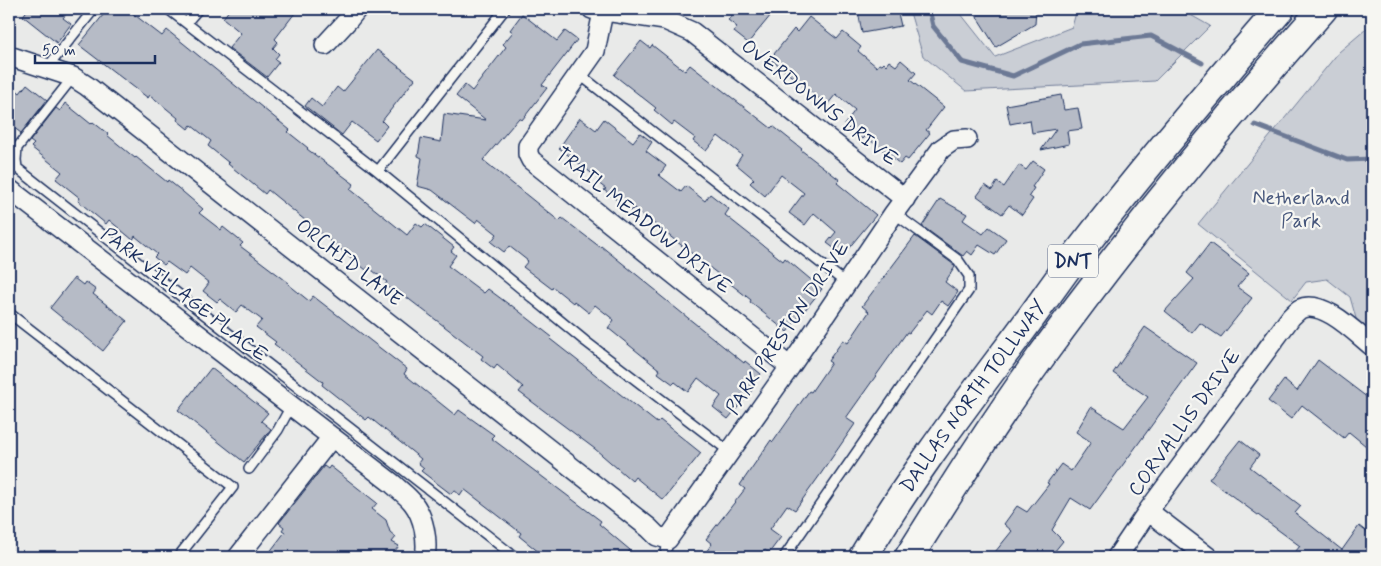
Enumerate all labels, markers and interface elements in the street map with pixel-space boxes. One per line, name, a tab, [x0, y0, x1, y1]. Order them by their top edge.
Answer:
scale bar	[35, 32, 155, 64]
street label: OVERDOWNS DRIVE	[735, 33, 903, 173]
text: 50 m	[42, 41, 76, 61]
street label: TRAIL MEADOW DRIVE	[549, 141, 737, 301]
park label: Netherland Park	[1252, 185, 1350, 235]
street label: ORCHID LANE	[290, 213, 408, 313]
street label: PARK VILLAGE PLACE	[95, 221, 273, 369]
street label: PARK PRESTON DRIVE	[720, 236, 856, 420]
road number: DNT	[1048, 245, 1098, 278]
street label: DALLAS NORTH TOLLWAY	[894, 294, 1053, 498]
street label: CORVALLIS DRIVE	[1122, 344, 1248, 502]

